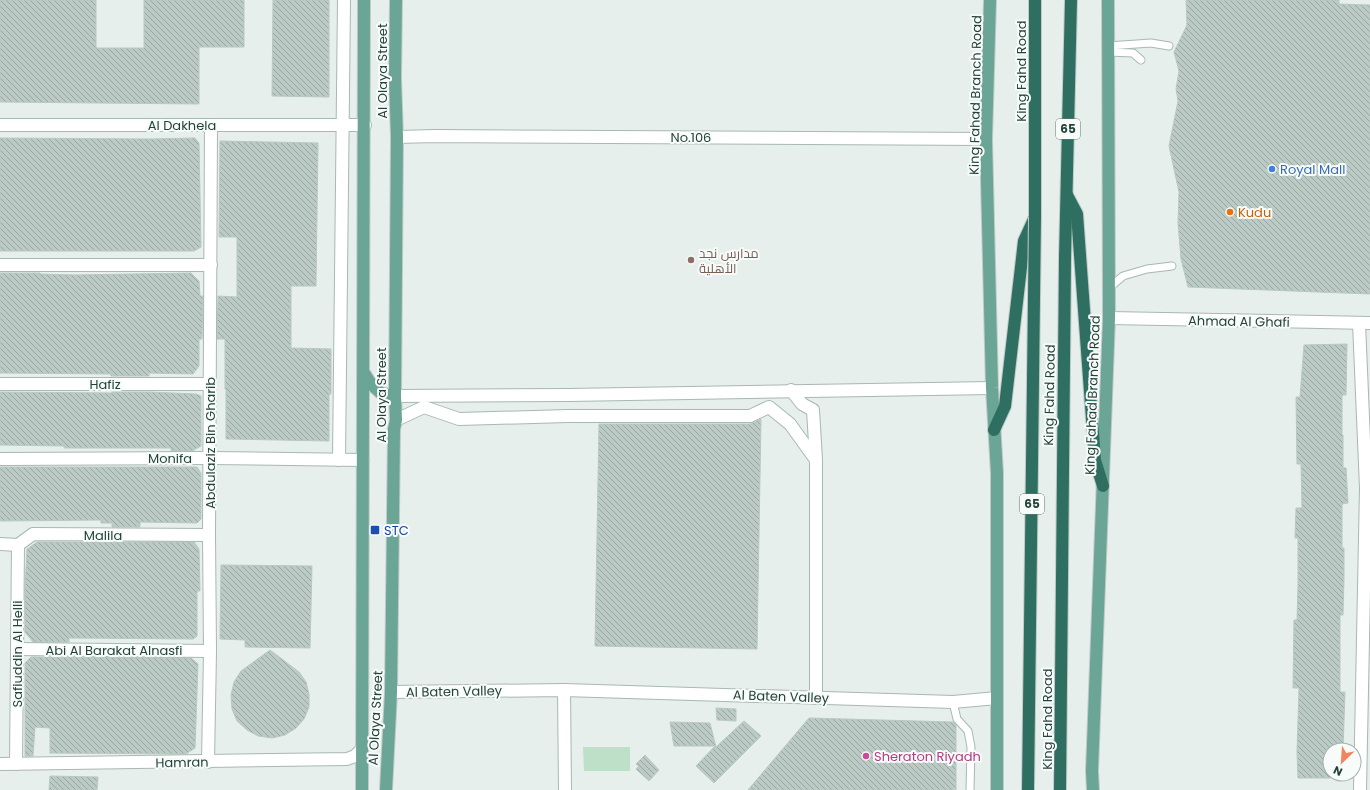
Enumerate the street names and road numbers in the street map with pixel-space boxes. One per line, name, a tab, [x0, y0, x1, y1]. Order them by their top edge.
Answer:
street label: King Fahad Branch Road	[965, 15, 986, 175]
street label: King Fahd Road	[1012, 20, 1031, 122]
street label: Al Olaya Street	[373, 23, 392, 119]
street label: Al Dakhela	[148, 116, 216, 135]
road number: 65	[1056, 119, 1080, 139]
street label: No.106	[671, 128, 711, 147]
street label: Ahmad Al Ghafi	[1188, 311, 1290, 332]
street label: King Fahad Branch Road	[1080, 315, 1105, 475]
street label: King Fahd Road	[1039, 344, 1060, 446]
street label: Al Olaya Street	[372, 347, 391, 443]
street label: Hafiz	[89, 375, 121, 394]
street label: Abdulaziz Bin Gharib	[201, 377, 220, 509]
street label: Monifa	[148, 449, 192, 468]
road number: 65	[1020, 494, 1044, 514]
street label: Malila	[84, 526, 122, 545]
street label: Safiuddin Al Helli	[8, 601, 27, 707]
street label: Abi Al Barakat Alnasfi	[45, 641, 183, 660]
street label: King Fahd Road	[1038, 668, 1057, 770]
street label: Al Olaya Street	[364, 670, 387, 766]
street label: Al Baten Valley	[406, 681, 503, 702]
street label: Al Baten Valley	[733, 685, 830, 708]
street label: Hamran	[155, 753, 209, 772]

